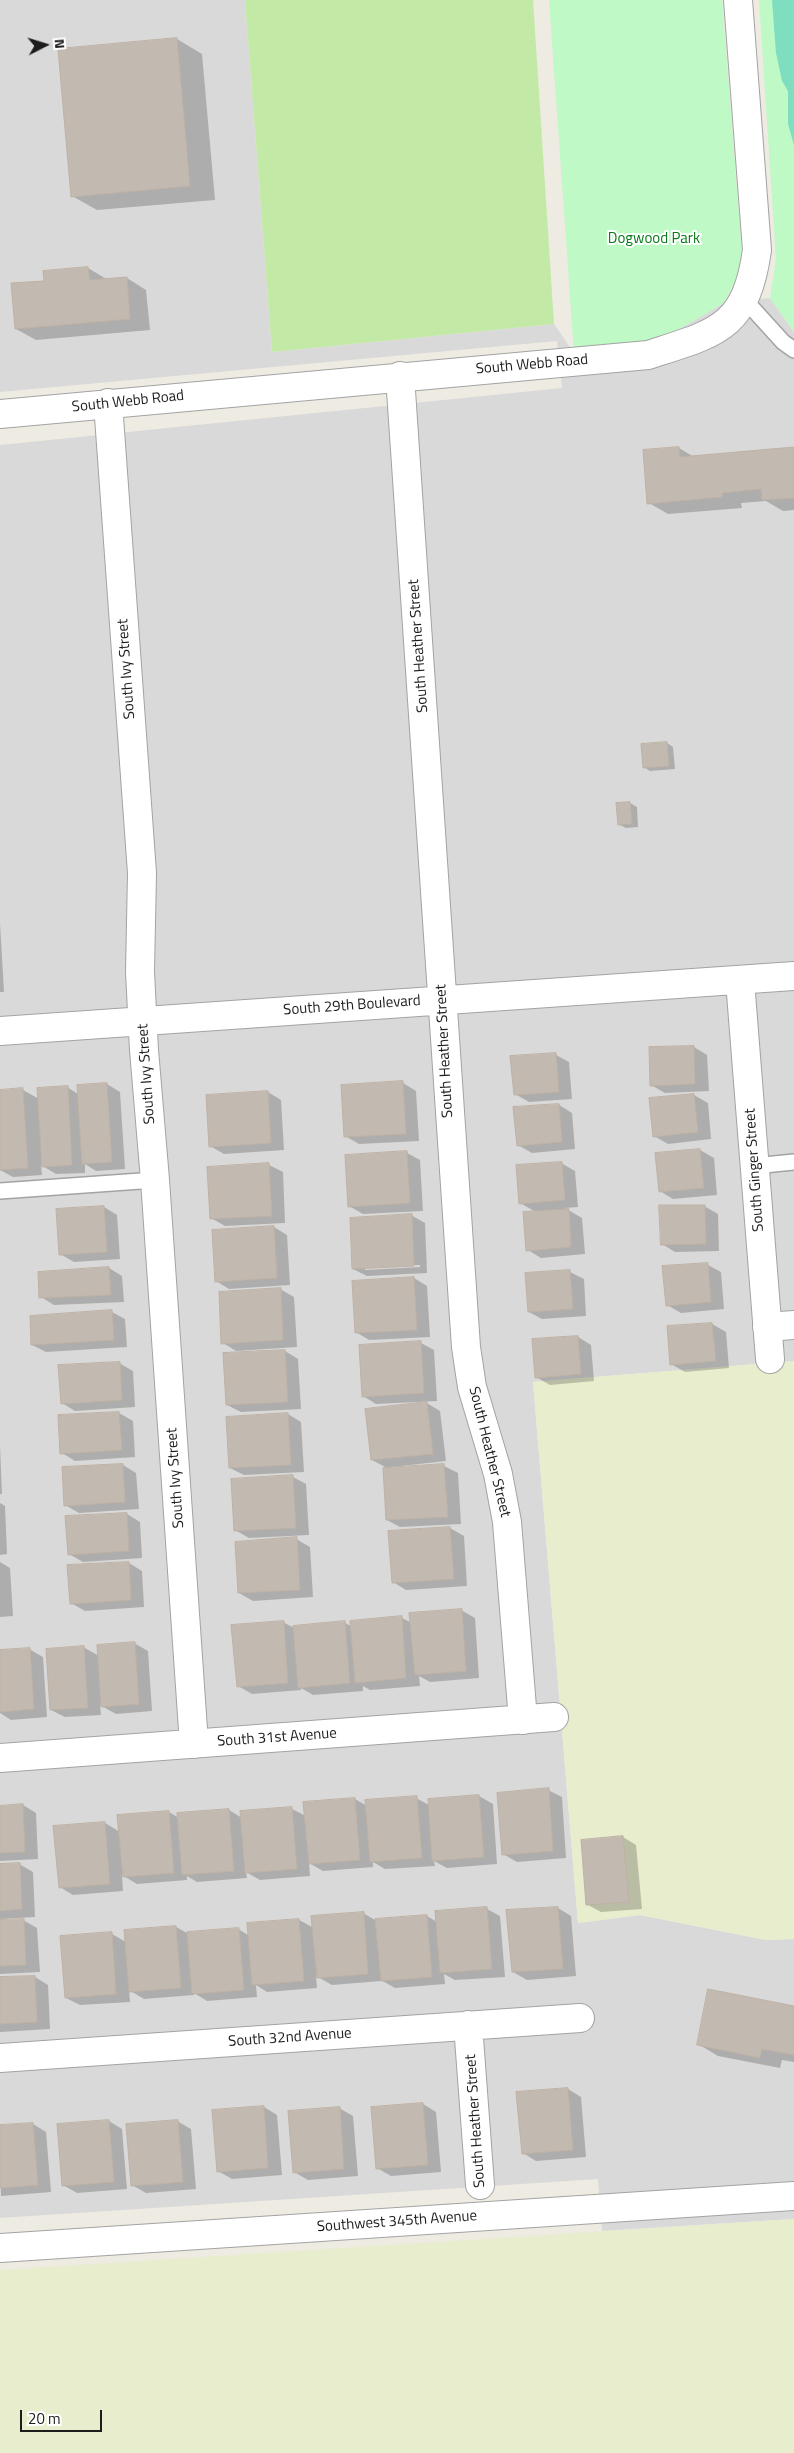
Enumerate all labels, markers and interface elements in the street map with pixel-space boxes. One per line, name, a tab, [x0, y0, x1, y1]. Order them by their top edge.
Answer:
north arrow	[20, 20, 70, 70]
text: N	[50, 38, 71, 49]
park label: Dogwood Park	[608, 230, 700, 248]
street label: South Webb Road	[475, 351, 589, 379]
street label: South Webb Road	[71, 387, 185, 417]
street label: South Heather Street	[405, 579, 433, 713]
street label: South Ivy Street	[115, 618, 139, 720]
street label: South Heather Street	[433, 984, 457, 1118]
street label: South 29th Boulevard	[283, 992, 421, 1020]
street label: South Ivy Street	[135, 1023, 159, 1125]
street label: South Ginger Street	[742, 1108, 768, 1232]
street label: South Heather Street	[464, 1385, 514, 1519]
street label: South Ivy Street	[164, 1427, 188, 1529]
street label: South 31st Avenue	[217, 1725, 337, 1751]
street label: South 32nd Avenue	[228, 2025, 352, 2051]
street label: South Heather Street	[462, 2054, 490, 2188]
street label: Southwest 345th Avenue	[316, 2207, 478, 2237]
scale bar	[22, 2400, 105, 2432]
text: 20 m	[28, 2407, 61, 2430]

